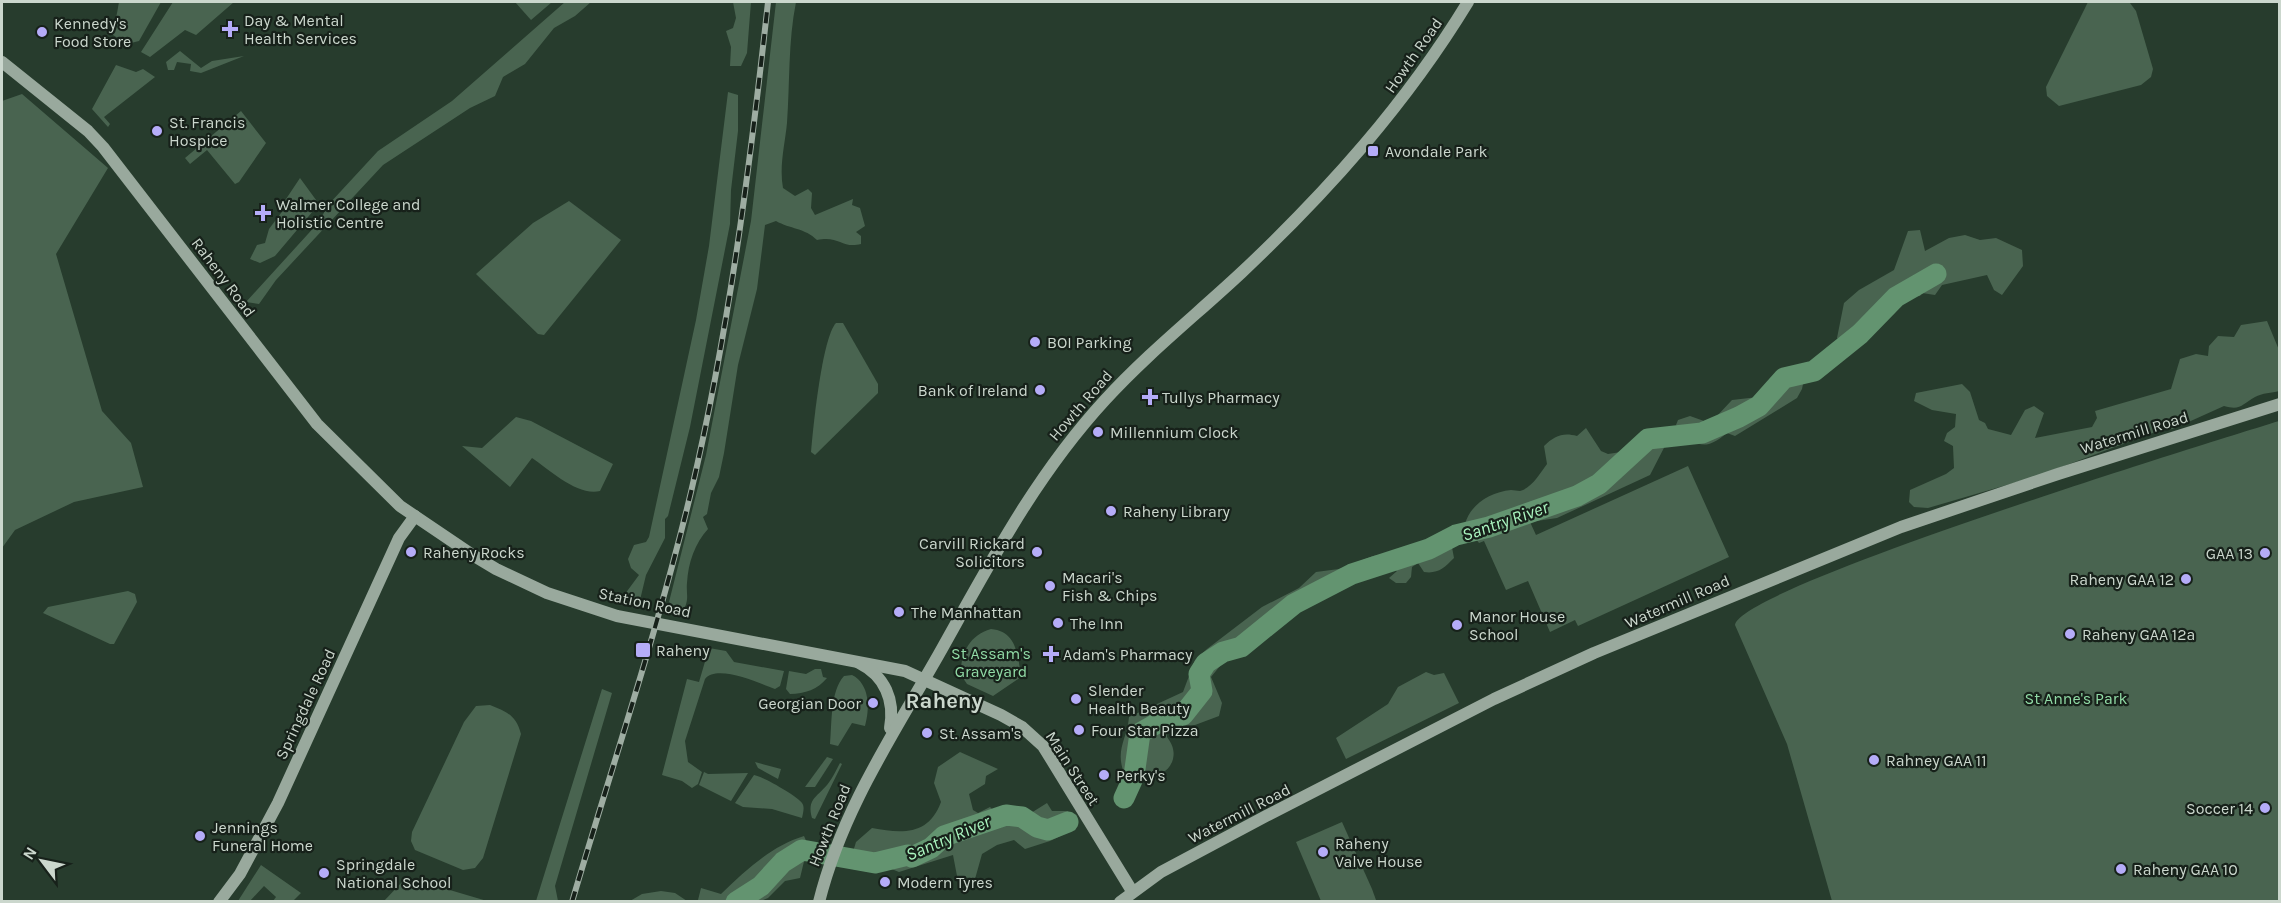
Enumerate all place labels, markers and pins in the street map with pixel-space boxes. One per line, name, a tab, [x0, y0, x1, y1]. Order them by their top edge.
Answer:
place label: Day & Mental Health Services	[244, 11, 357, 48]
place label: Kennedy's Food Store	[54, 14, 131, 51]
marker: Day & Mental Health Services	[221, 20, 239, 38]
marker: Kennedy's Food Store	[35, 25, 49, 39]
place label: St. Francis Hospice	[169, 113, 245, 150]
marker: St. Francis Hospice	[150, 124, 164, 138]
place label: Avondale Park	[1385, 142, 1488, 161]
marker: Avondale Park	[1366, 144, 1380, 158]
place label: Walmer College and Holistic Centre	[276, 195, 421, 232]
marker: Walmer College and Holistic Centre	[254, 204, 272, 222]
place label: BOI Parking	[1047, 333, 1131, 352]
marker: BOI Parking	[1028, 335, 1042, 349]
place label: Bank of Ireland	[918, 381, 1028, 400]
marker: Bank of Ireland	[1033, 383, 1047, 397]
place label: Tullys Pharmacy	[1162, 388, 1280, 407]
marker: Tullys Pharmacy	[1143, 390, 1157, 404]
place label: Millennium Clock	[1110, 423, 1238, 442]
marker: Millennium Clock	[1091, 425, 1105, 439]
place label: Raheny Library	[1123, 502, 1230, 521]
marker: Raheny Library	[1104, 504, 1118, 518]
place label: Carvill Rickard Solicitors	[919, 534, 1025, 571]
place label: Raheny Rocks	[423, 543, 525, 562]
place label: GAA 13	[2206, 544, 2253, 563]
marker: Raheny Rocks	[404, 545, 418, 559]
marker: Carvill Rickard Solicitors	[1030, 545, 1044, 559]
marker: GAA 13	[2258, 546, 2272, 560]
place label: Macari's Fish & Chips	[1062, 568, 1157, 605]
place label: Raheny GAA 12	[2070, 570, 2174, 589]
marker: Raheny GAA 12	[2179, 572, 2193, 586]
marker: Macari's Fish & Chips	[1043, 579, 1057, 593]
place label: The Manhattan	[911, 603, 1022, 622]
marker: The Manhattan	[892, 605, 906, 619]
place label: Manor House School	[1469, 607, 1565, 644]
place label: The Inn	[1070, 614, 1123, 633]
marker: The Inn	[1051, 616, 1065, 630]
marker: Manor House School	[1450, 618, 1464, 632]
place label: Raheny GAA 12a	[2082, 625, 2195, 644]
marker: Raheny GAA 12a	[2063, 627, 2077, 641]
marker: Raheny	[634, 641, 652, 659]
place label: Raheny	[656, 641, 710, 660]
place label: Adam's Pharmacy	[1063, 645, 1193, 664]
marker: Adam's Pharmacy	[1044, 647, 1058, 661]
place label: Slender Health Beauty	[1088, 681, 1190, 718]
marker: Slender Health Beauty	[1069, 692, 1083, 706]
place label: Georgian Door	[758, 694, 861, 713]
marker: Georgian Door	[866, 696, 880, 710]
place label: Four Star Pizza	[1091, 721, 1199, 740]
marker: Four Star Pizza	[1072, 723, 1086, 737]
place label: St. Assam's	[939, 724, 1022, 743]
marker: St. Assam's	[920, 726, 934, 740]
place label: Rahney GAA 11	[1886, 751, 1986, 770]
marker: Rahney GAA 11	[1867, 753, 1881, 767]
place label: Perky's	[1116, 766, 1166, 785]
marker: Perky's	[1097, 768, 1111, 782]
place label: Soccer 14	[2186, 799, 2253, 818]
marker: Soccer 14	[2258, 801, 2272, 815]
place label: Jennings Funeral Home	[212, 818, 313, 855]
marker: Jennings Funeral Home	[193, 829, 207, 843]
place label: Raheny Valve House	[1335, 834, 1423, 871]
marker: Raheny Valve House	[1316, 845, 1330, 859]
place label: Springdale National School	[336, 855, 452, 892]
place label: Raheny GAA 10	[2133, 860, 2238, 879]
marker: Raheny GAA 10	[2114, 862, 2128, 876]
marker: Springdale National School	[317, 866, 331, 880]
place label: Modern Tyres	[897, 873, 993, 892]
marker: Modern Tyres	[878, 875, 892, 889]

